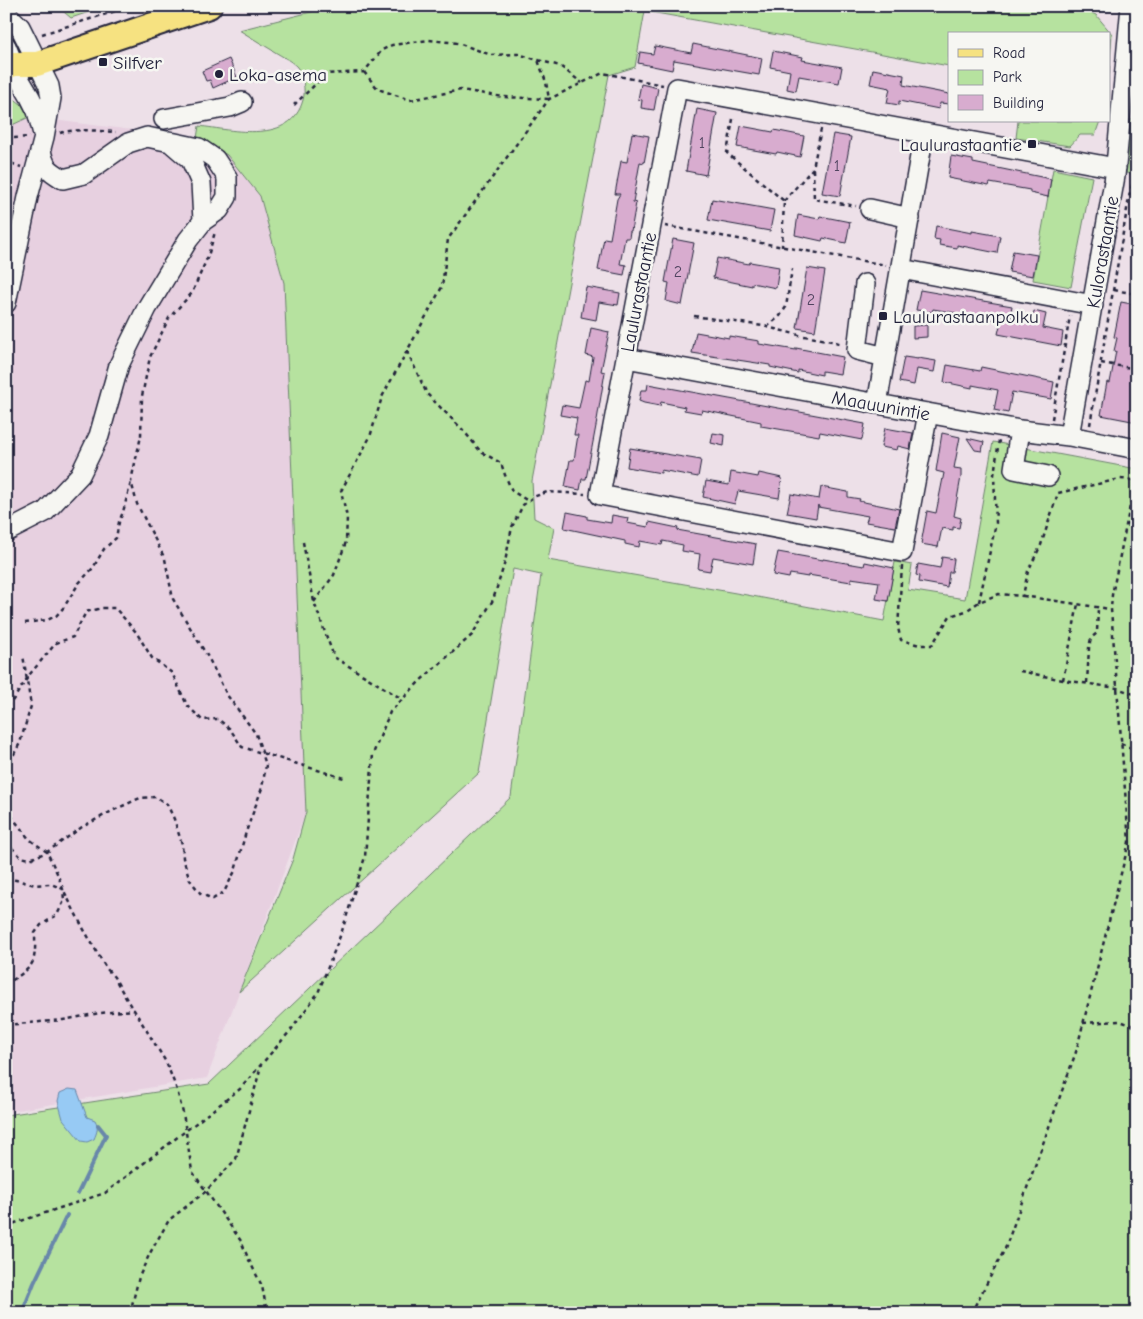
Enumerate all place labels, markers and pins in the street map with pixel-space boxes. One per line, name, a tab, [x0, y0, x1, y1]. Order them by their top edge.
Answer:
place label: Silfver	[113, 52, 162, 74]
marker: Silfver	[97, 56, 109, 68]
place label: Loka-asema	[229, 64, 327, 86]
marker: Loka-asema	[213, 68, 225, 80]
place label: Laulurastaantie	[900, 134, 1022, 156]
marker: Laulurastaantie	[1026, 138, 1038, 150]
place label: Laulurastaanpolku	[893, 306, 1039, 328]
marker: Laulurastaanpolku	[877, 310, 889, 322]

